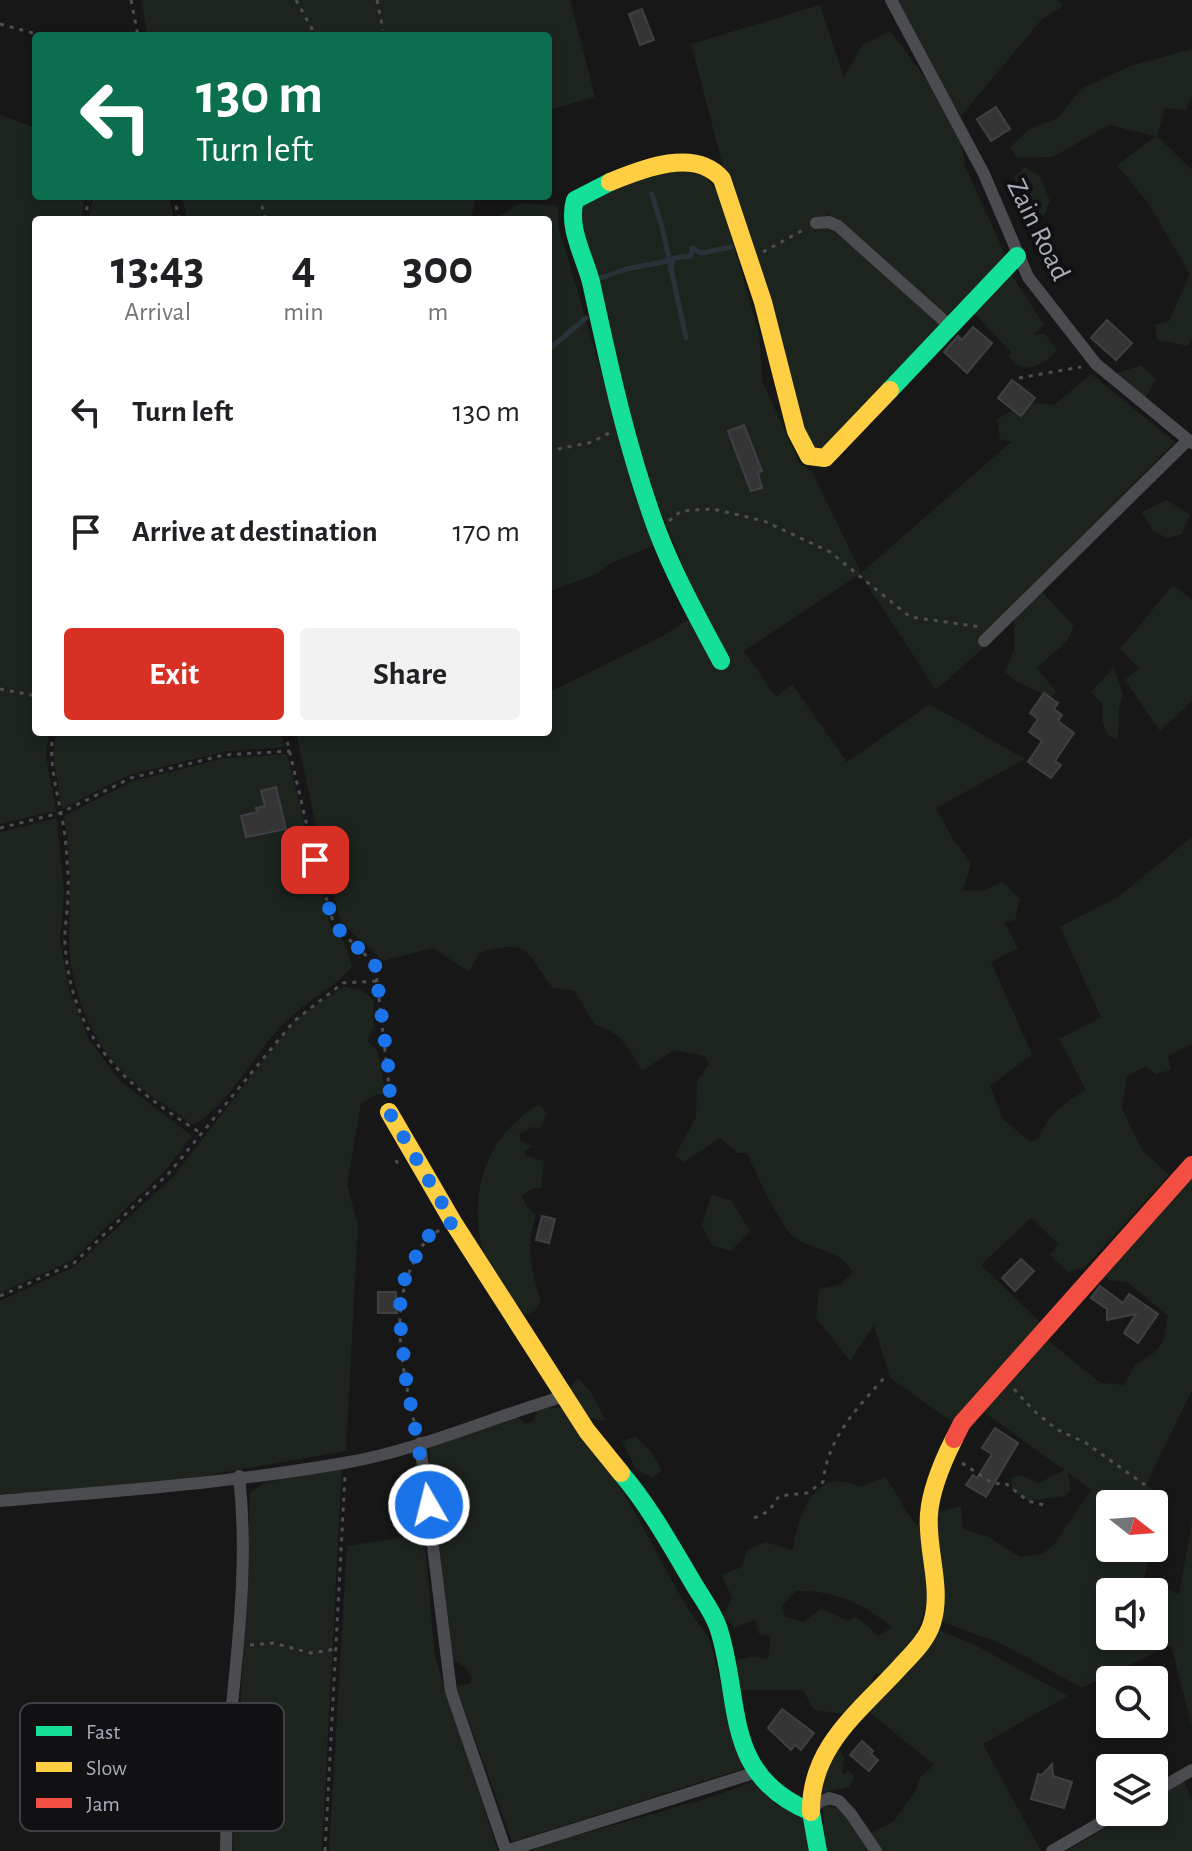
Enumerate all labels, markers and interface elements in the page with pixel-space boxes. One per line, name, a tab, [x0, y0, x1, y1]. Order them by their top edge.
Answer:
icon: left	[64, 64, 168, 168]
text: 130 m	[196, 67, 323, 123]
text: Turn left	[196, 132, 313, 168]
street label: Zain Road	[1001, 175, 1075, 285]
text: 13:43	[111, 245, 205, 293]
text: 4	[291, 245, 316, 293]
text: 300	[403, 245, 473, 293]
text: Arrival	[124, 299, 191, 325]
text: min	[283, 299, 324, 325]
text: m	[427, 299, 448, 325]
icon: left	[64, 390, 108, 434]
text: Turn left	[132, 397, 233, 427]
text: 130 m	[453, 397, 520, 427]
icon: arrive	[64, 510, 108, 554]
text: Arrive at destination	[132, 517, 378, 547]
text: 170 m	[452, 517, 520, 547]
button: Exit	[64, 628, 284, 720]
button: Share	[300, 628, 520, 720]
pin	[281, 826, 349, 894]
icon: arrive	[293, 838, 337, 882]
position arrow	[387, 1463, 471, 1547]
north arrow	[1096, 1490, 1168, 1562]
map controls	[1096, 1490, 1168, 1826]
button: sound	[1096, 1578, 1168, 1650]
button: search	[1096, 1666, 1168, 1738]
legend	[20, 1703, 284, 1831]
text: Fast	[86, 1721, 120, 1743]
button: layers	[1096, 1754, 1168, 1826]
text: Slow	[86, 1757, 127, 1779]
text: Jam	[86, 1793, 120, 1815]

